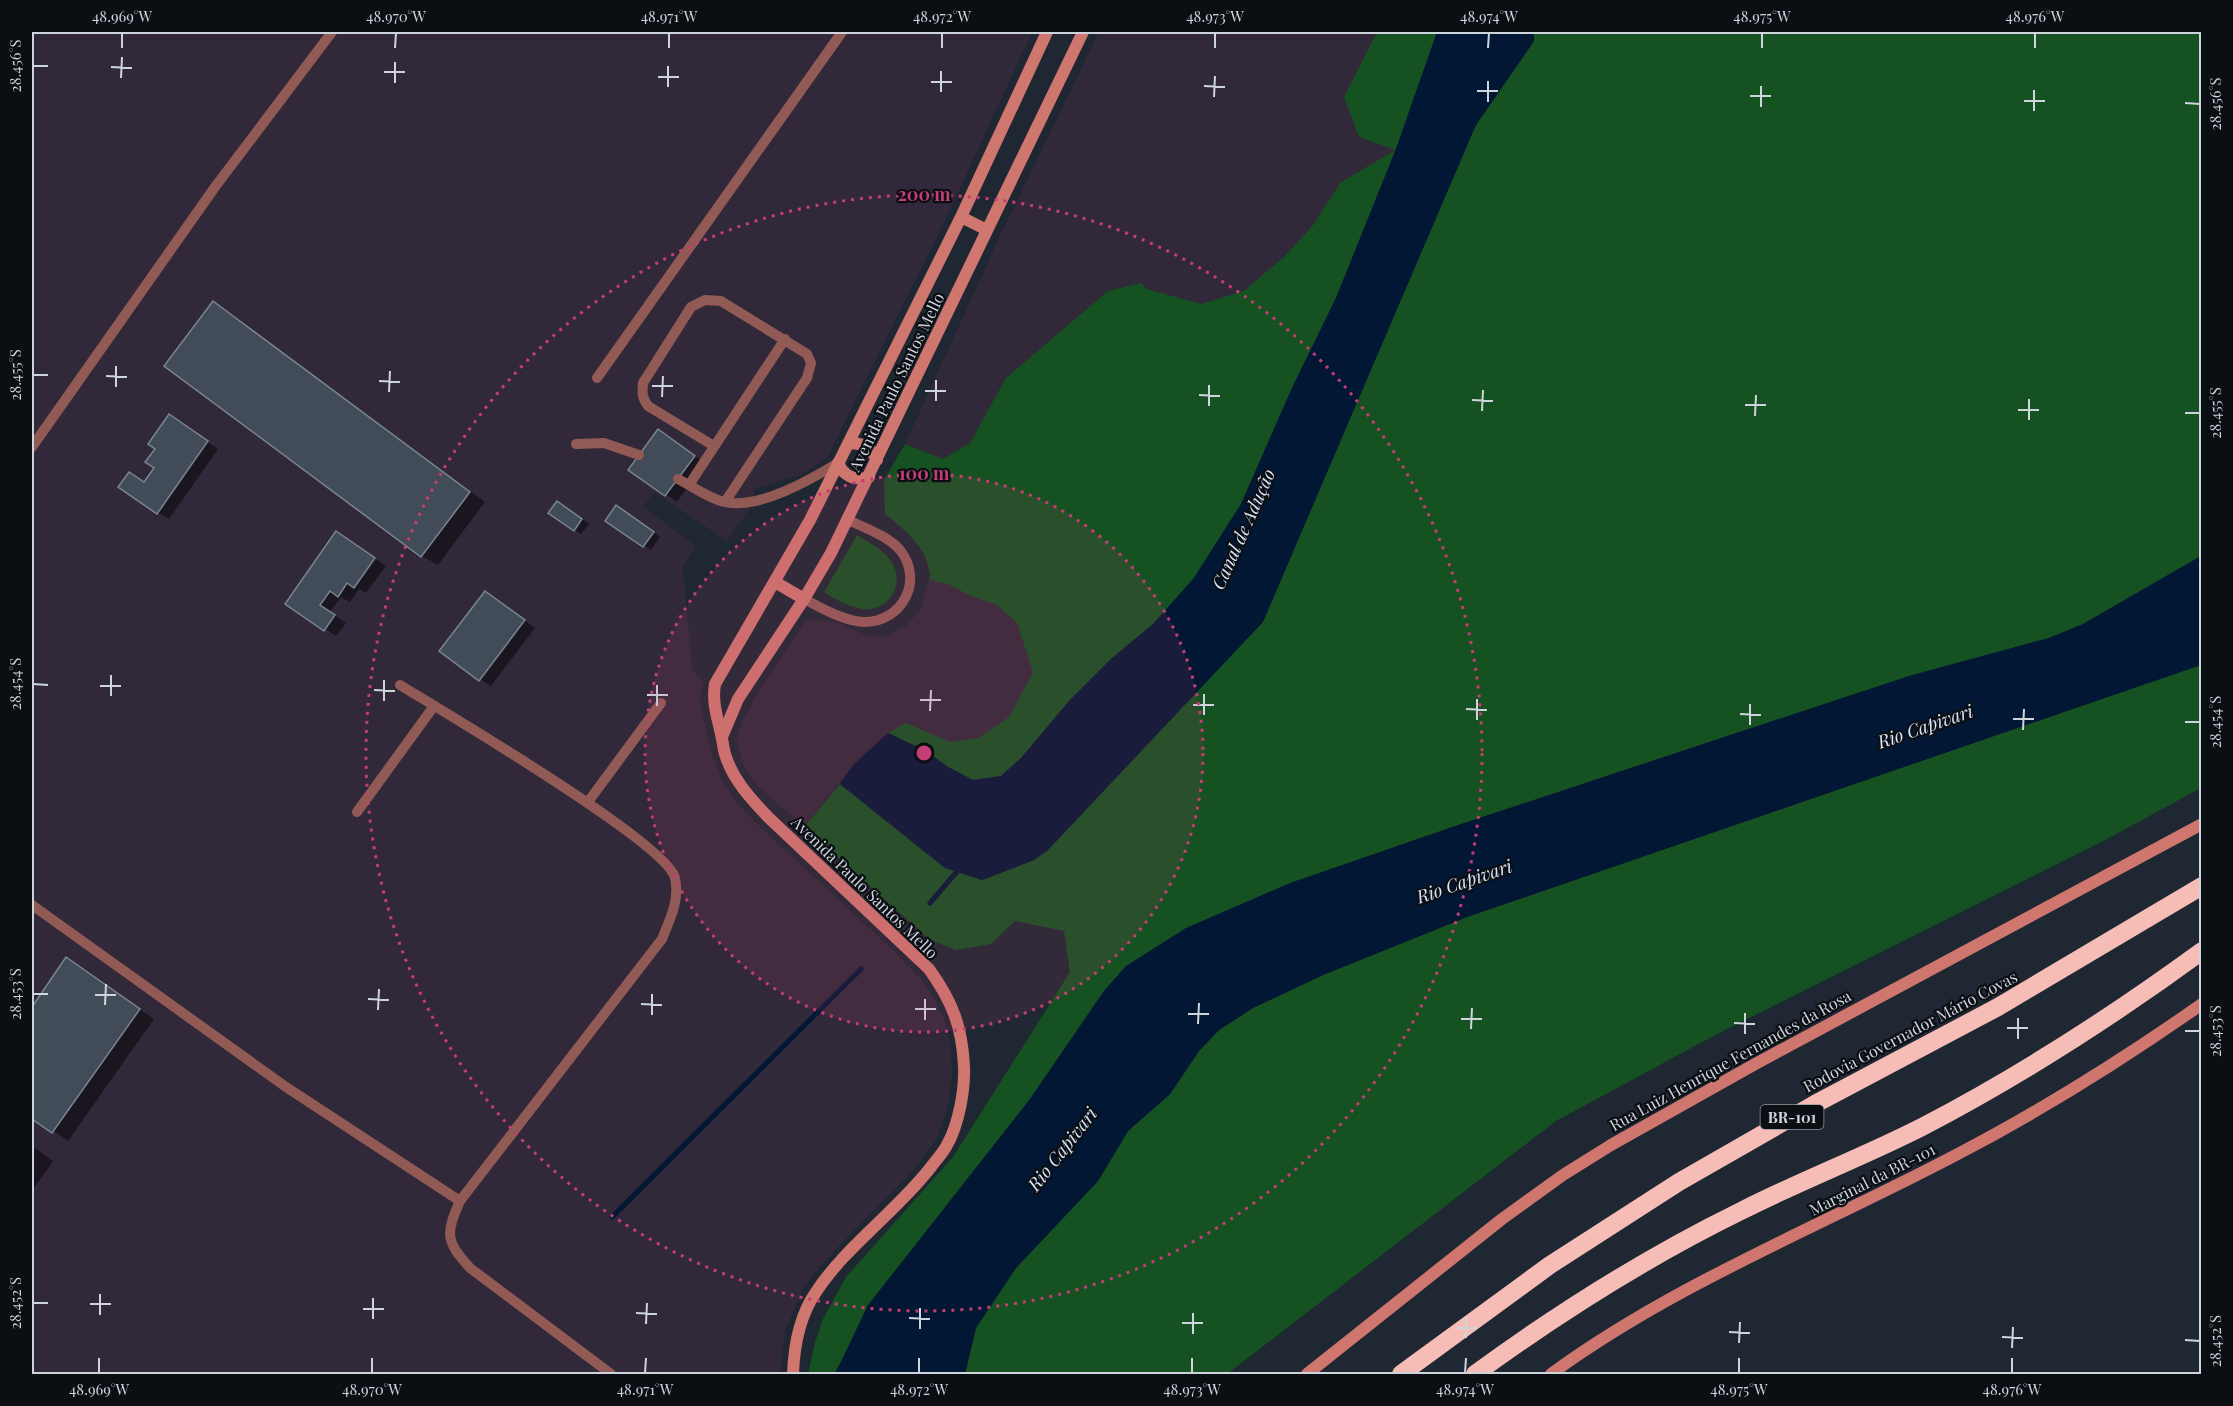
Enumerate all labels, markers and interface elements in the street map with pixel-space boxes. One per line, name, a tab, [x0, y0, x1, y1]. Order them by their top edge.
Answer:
text: 48.969°W	[92, 6, 152, 26]
text: 48.970°W	[366, 6, 426, 26]
text: 48.971°W	[641, 6, 698, 26]
text: 48.972°W	[913, 6, 972, 26]
text: 48.973°W	[1186, 6, 1244, 26]
text: 48.974°W	[1460, 6, 1518, 26]
text: 48.975°W	[1733, 6, 1791, 26]
text: 48.976°W	[2006, 6, 2065, 26]
text: 28.456°S	[5, 39, 25, 93]
text: 28.456°S	[2205, 77, 2225, 131]
text: 200 m	[897, 182, 951, 206]
street label: Avenida Paulo Santos Mello	[843, 289, 949, 476]
text: 28.455°S	[5, 349, 25, 401]
text: 28.455°S	[2205, 387, 2225, 439]
text: 100 m	[899, 461, 950, 485]
water label: Canal de Adução	[1206, 465, 1280, 593]
text: 28.454°S	[5, 658, 25, 710]
text: 28.454°S	[2205, 696, 2225, 748]
water label: Rio Capivari	[1873, 698, 1977, 754]
centre of rings	[914, 743, 934, 763]
street label: Avenida Paulo Santos Mello	[786, 811, 943, 963]
water label: Rio Capivari	[1412, 853, 1516, 909]
street label: Rodovia Governador Mário Covas	[1799, 966, 2021, 1096]
text: 28.453°S	[5, 968, 25, 1020]
street label: Rua Luiz Henrique Fernandes da Rosa	[1606, 985, 1854, 1135]
text: 28.453°S	[2205, 1005, 2225, 1057]
water label: Rio Capivari	[1021, 1102, 1102, 1196]
road number: BR-101	[1760, 1105, 1824, 1129]
street label: Marginal da BR-101	[1805, 1138, 1939, 1220]
text: 28.452°S	[5, 1277, 25, 1329]
text: 28.452°S	[2205, 1315, 2225, 1367]
text: 48.969°W	[69, 1379, 129, 1399]
text: 48.970°W	[342, 1379, 402, 1399]
text: 48.971°W	[617, 1379, 674, 1399]
text: 48.972°W	[890, 1379, 949, 1399]
text: 48.973°W	[1163, 1379, 1221, 1399]
text: 48.974°W	[1436, 1379, 1494, 1399]
text: 48.975°W	[1710, 1379, 1768, 1399]
text: 48.976°W	[1983, 1379, 2042, 1399]

